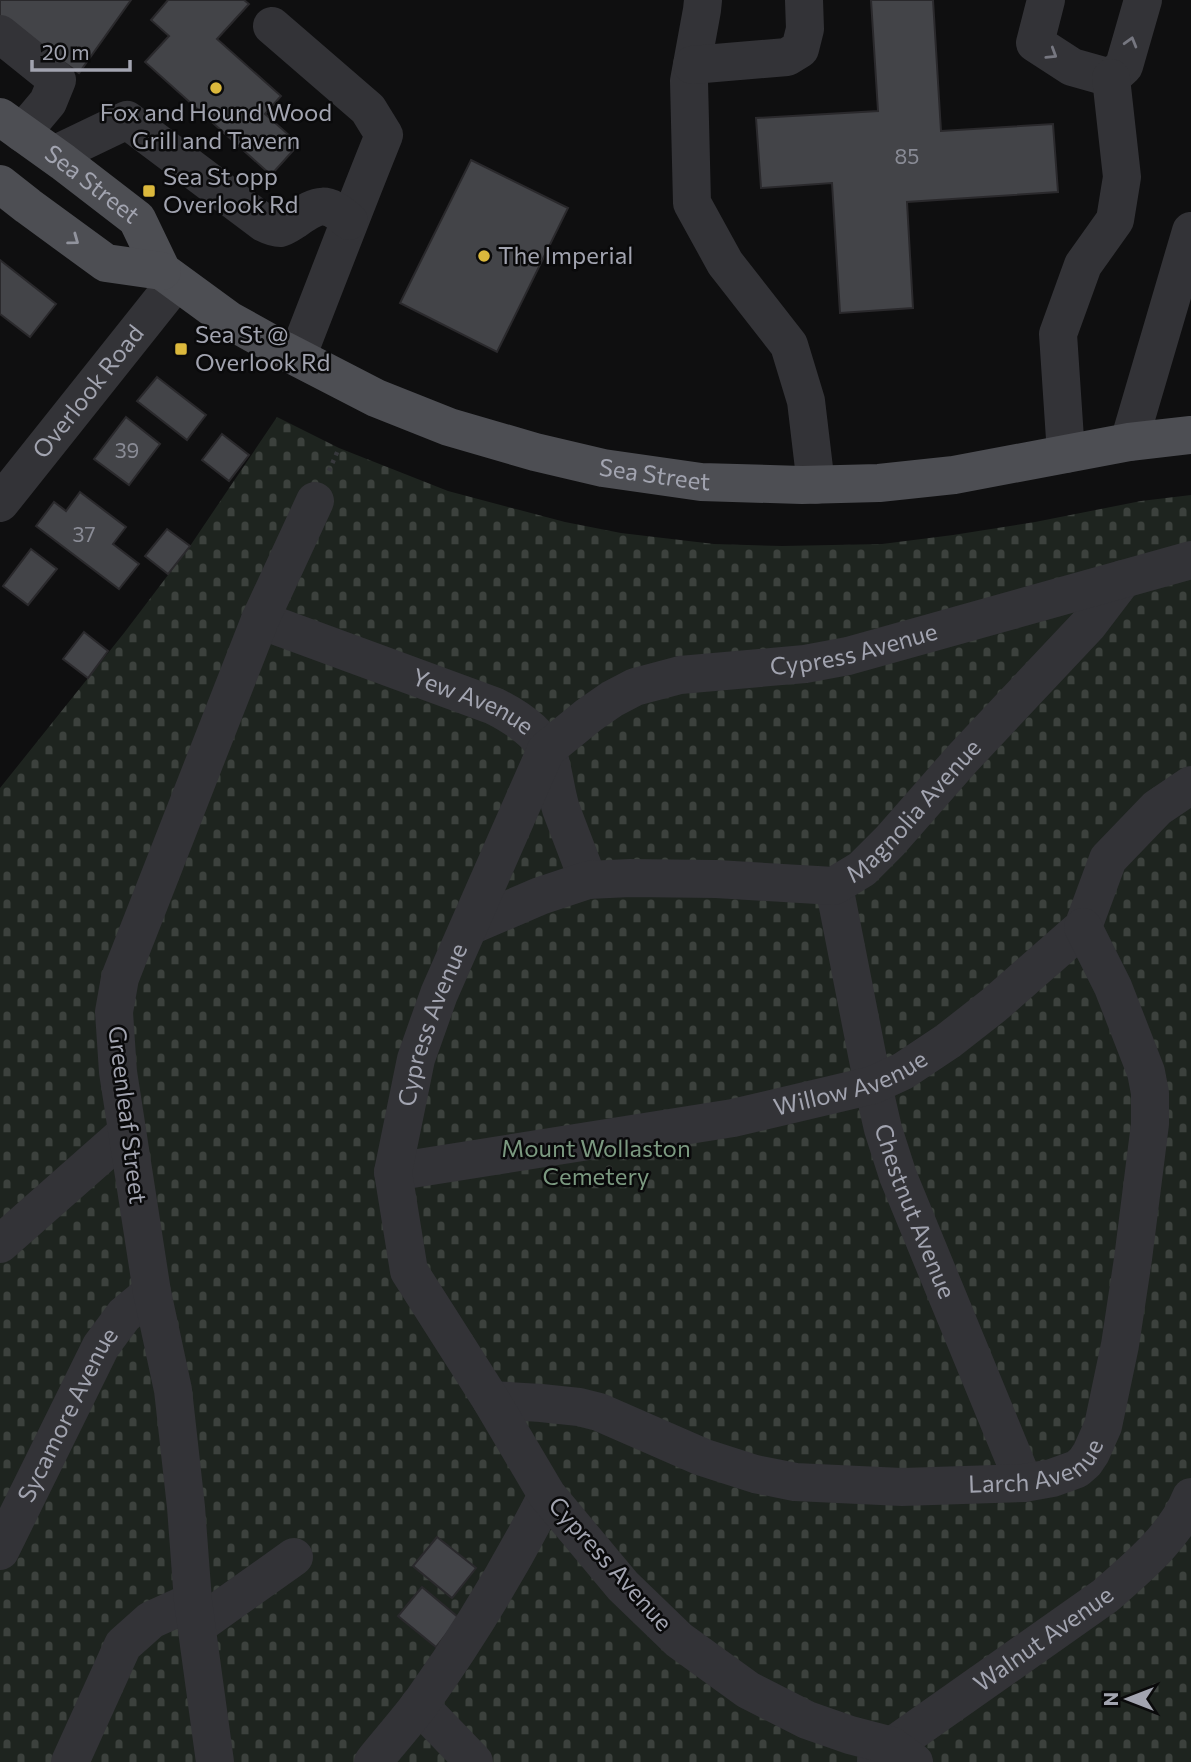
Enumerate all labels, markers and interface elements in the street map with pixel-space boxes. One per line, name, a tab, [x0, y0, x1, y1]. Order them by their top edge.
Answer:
scale bar	[32, 28, 130, 72]
one-way arrow	[1123, 36, 1137, 48]
text: 20 m	[42, 39, 90, 64]
one-way arrow	[1044, 45, 1057, 58]
marker: Fox and Hound Wood Grill and Tavern	[208, 80, 224, 96]
place label: Fox and Hound Wood Grill and Tavern	[100, 97, 332, 154]
street label: Sea Street	[40, 138, 146, 229]
house number: 85	[895, 143, 919, 168]
place label: Sea St opp Overlook Rd	[163, 161, 298, 218]
marker: Sea St opp Overlook Rd	[141, 183, 157, 199]
one-way arrow	[66, 232, 79, 244]
place label: The Imperial	[498, 240, 633, 269]
marker: The Imperial	[476, 248, 492, 264]
street label: Overlook Road	[25, 318, 149, 463]
place label: Sea St @ Overlook Rd	[195, 319, 330, 376]
marker: Sea St @ Overlook Rd	[173, 341, 189, 357]
house number: 39	[115, 437, 139, 462]
street label: Sea Street	[597, 452, 711, 495]
house number: 37	[73, 521, 95, 546]
street label: Cypress Avenue	[769, 616, 940, 680]
street label: Yew Avenue	[409, 661, 540, 740]
street label: Magnolia Avenue	[840, 732, 986, 888]
street label: Cypress Avenue	[391, 938, 473, 1109]
street label: Greenleaf Street	[103, 1024, 154, 1206]
street label: Willow Avenue	[771, 1043, 932, 1121]
street label: Chestnut Avenue	[869, 1120, 963, 1302]
park label: Mount Wollaston Cemetery	[501, 1133, 691, 1190]
street label: Sycamore Avenue	[10, 1321, 123, 1506]
street label: Larch Avenue	[968, 1434, 1108, 1498]
street label: Cypress Avenue	[543, 1490, 679, 1636]
street label: Walnut Avenue	[967, 1580, 1119, 1697]
north arrow	[1093, 1664, 1163, 1734]
text: N	[1099, 1692, 1122, 1706]

